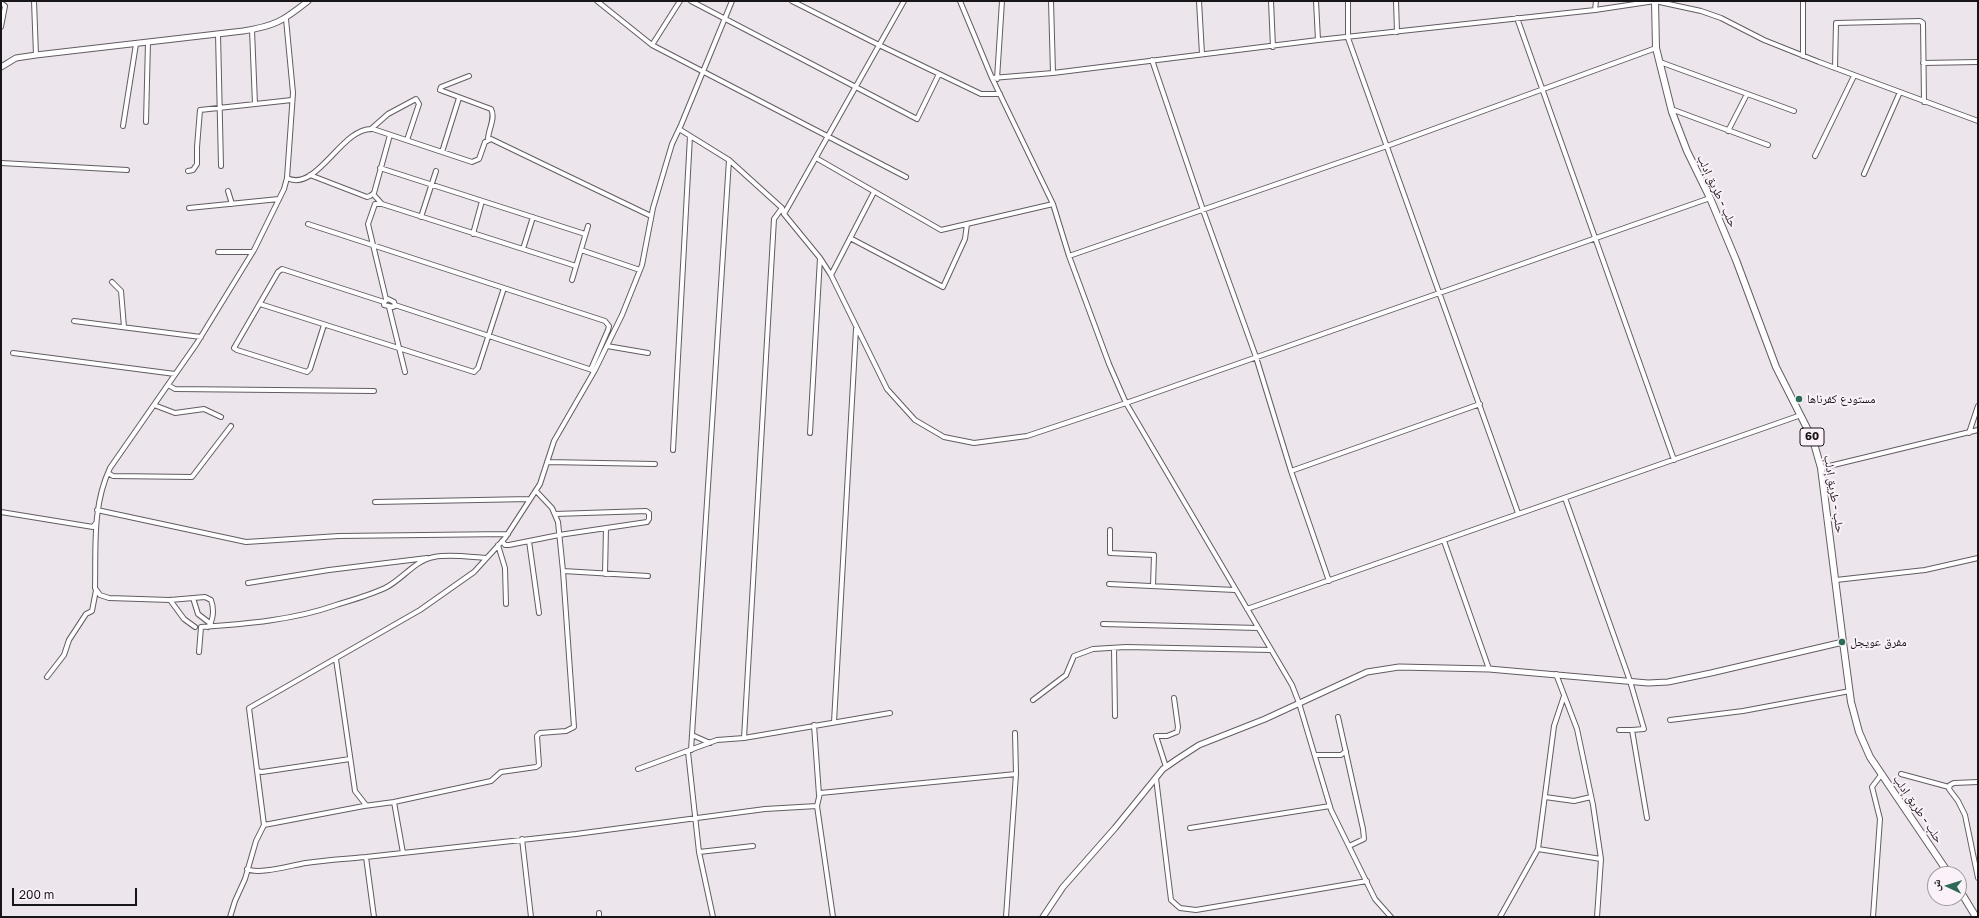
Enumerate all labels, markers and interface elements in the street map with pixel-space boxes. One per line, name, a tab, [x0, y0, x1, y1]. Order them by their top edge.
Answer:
street label: حلب - طريق إدلب	[1694, 152, 1740, 230]
place label: مستودع كفرناها	[1807, 392, 1876, 406]
marker: مستودع كفرناها	[1794, 394, 1804, 404]
road number: 60	[1800, 428, 1824, 446]
street label: حلب - طريق إدلب	[1821, 454, 1847, 534]
place label: مفرق عويجل	[1850, 635, 1907, 649]
marker: مفرق عويجل	[1837, 637, 1847, 647]
street label: حلب - طريق إدلب	[1890, 772, 1946, 846]
north arrow	[1927, 866, 1967, 906]
text: ش	[1929, 879, 1942, 891]
scale bar	[14, 880, 139, 906]
text: 200 m	[19, 887, 54, 902]

